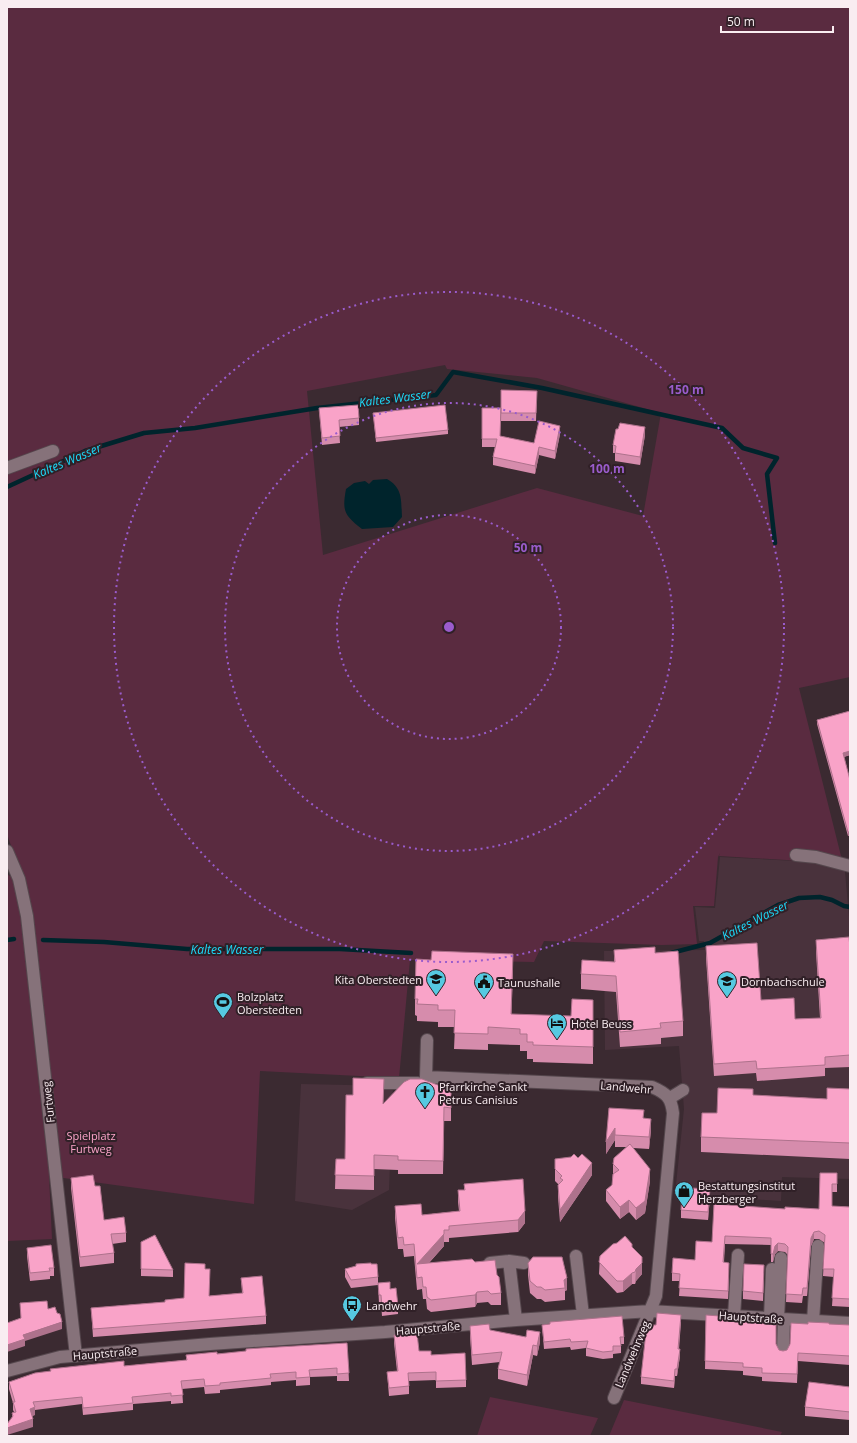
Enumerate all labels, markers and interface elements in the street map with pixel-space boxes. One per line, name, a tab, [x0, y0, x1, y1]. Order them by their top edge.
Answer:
scale bar	[721, 8, 833, 34]
text: 50 m	[727, 13, 755, 30]
text: 150 m	[668, 381, 704, 398]
water label: Kaltes Wasser	[358, 385, 433, 411]
water label: Kaltes Wasser	[30, 438, 105, 483]
text: 100 m	[589, 460, 625, 477]
text: 50 m	[514, 539, 542, 556]
centre of rings	[442, 620, 456, 634]
water label: Kaltes Wasser	[719, 895, 792, 944]
water label: Kaltes Wasser	[191, 941, 265, 958]
school or university icon: Kita Oberstedten	[425, 968, 447, 996]
school or university icon: Dornbachschule	[716, 970, 738, 998]
public building icon: Taunushalle	[473, 971, 495, 999]
place label: Kita Oberstedten	[335, 972, 422, 987]
place label: Dornbachschule	[741, 974, 825, 989]
place label: Taunushalle	[498, 975, 560, 990]
place label: Bolzplatz Oberstedten	[237, 989, 302, 1017]
sports icon: Bolzplatz Oberstedten	[212, 991, 234, 1019]
hotel icon: Hotel Beuss	[546, 1012, 568, 1040]
place label: Hotel Beuss	[571, 1016, 632, 1031]
street label: Landwehr	[600, 1077, 653, 1097]
place label: Pfarrkirche Sankt Petrus Canisius	[439, 1079, 527, 1107]
street label: Furtweg	[38, 1081, 58, 1123]
church icon: Pfarrkirche Sankt Petrus Canisius	[414, 1081, 436, 1109]
park label: Spielplatz Furtweg	[66, 1128, 116, 1156]
place label: Bestattungsinstitut Herzberger	[698, 1178, 795, 1206]
shop icon: Bestattungsinstitut Herzberger	[673, 1180, 695, 1208]
bus stop icon: Landwehr	[341, 1294, 363, 1322]
place label: Landwehr	[366, 1298, 418, 1313]
street label: Hauptstraße	[718, 1307, 784, 1327]
street label: Hauptstraße	[395, 1318, 461, 1338]
street label: Landwehrweg	[611, 1318, 653, 1390]
street label: Hauptstraße	[72, 1343, 138, 1363]

